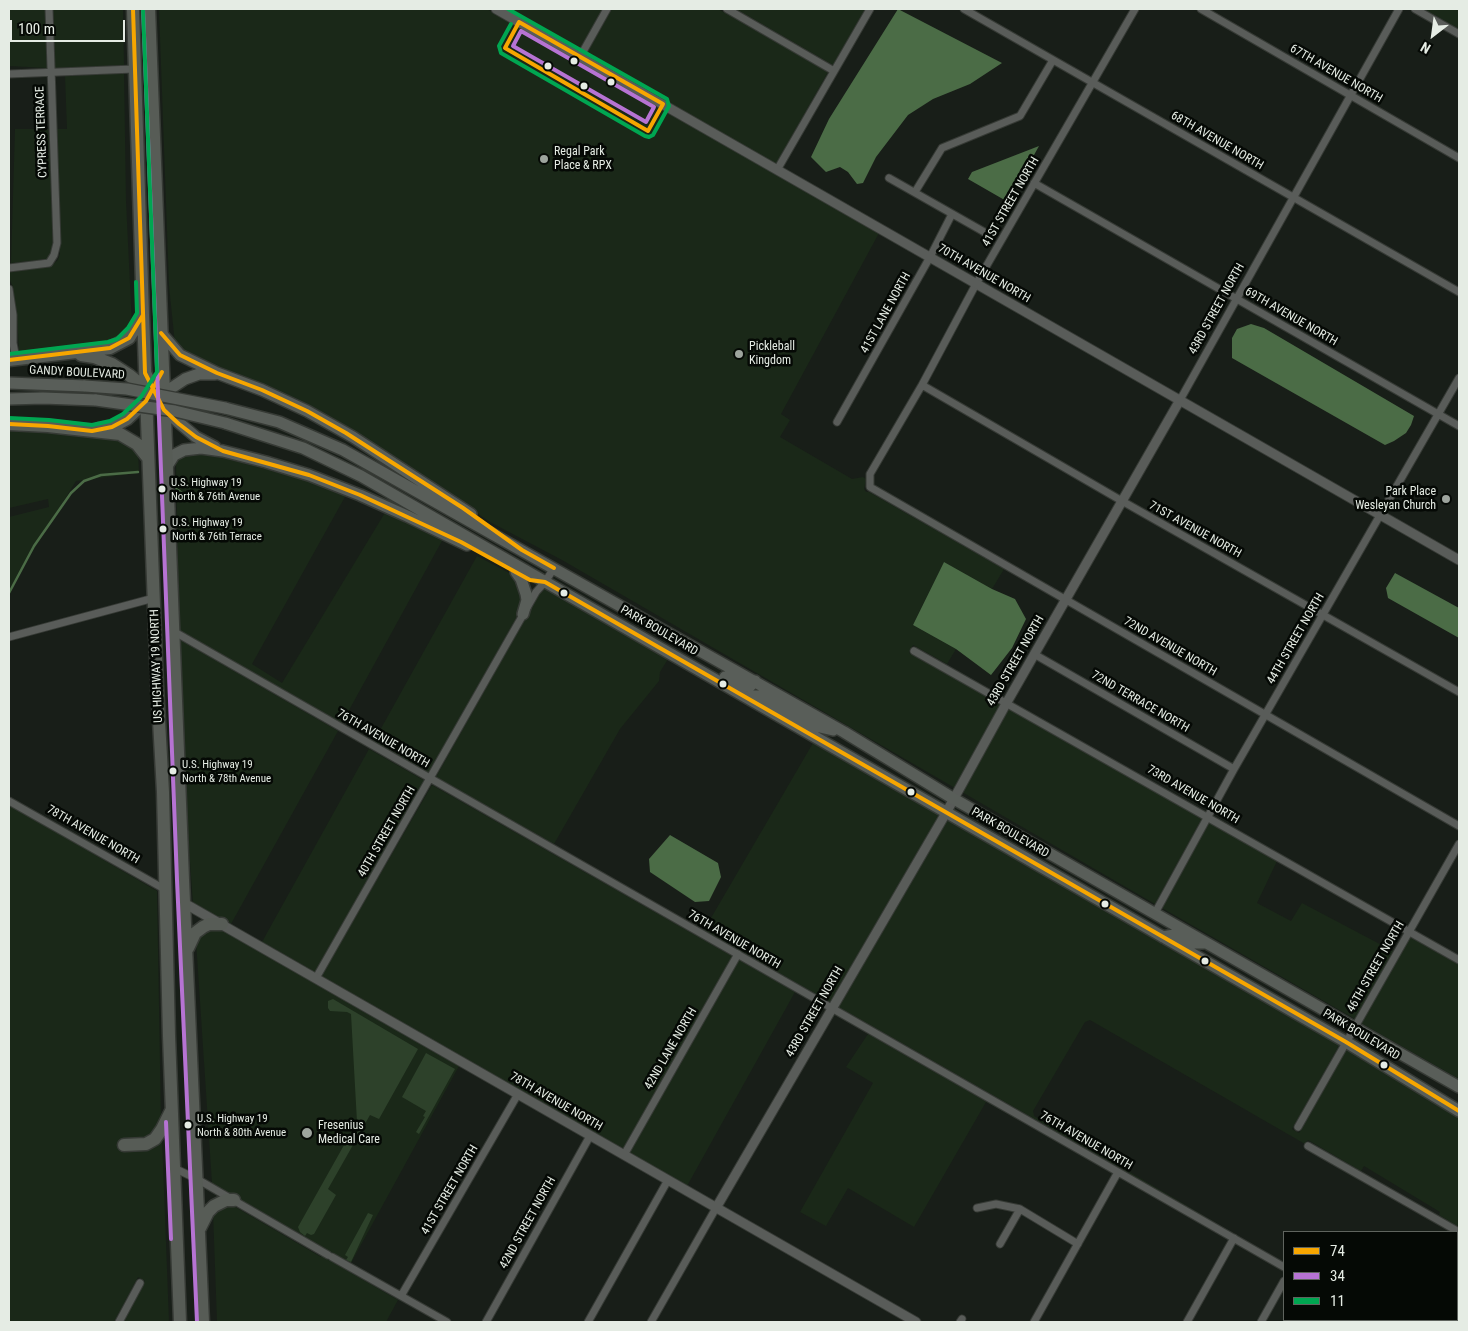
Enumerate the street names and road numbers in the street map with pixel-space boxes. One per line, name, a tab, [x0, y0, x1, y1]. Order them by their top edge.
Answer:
street label: 67TH AVENUE NORTH	[1287, 42, 1385, 106]
street label: CYPRESS TERRACE	[33, 86, 51, 178]
street label: 68TH AVENUE NORTH	[1168, 109, 1266, 173]
street label: 41ST STREET NORTH	[979, 155, 1043, 249]
street label: 70TH AVENUE NORTH	[935, 242, 1033, 306]
street label: 43RD STREET NORTH	[1186, 261, 1248, 357]
street label: 41ST LANE NORTH	[858, 270, 914, 356]
street label: 69TH AVENUE NORTH	[1242, 285, 1340, 349]
street label: GANDY BOULEVARD	[29, 363, 125, 383]
street label: 71ST AVENUE NORTH	[1146, 499, 1244, 561]
street label: 44TH STREET NORTH	[1264, 591, 1328, 687]
street label: PARK BOULEVARD	[618, 603, 700, 659]
street label: US HIGHWAY 19 NORTH	[148, 609, 166, 723]
street label: 43RD STREET NORTH	[984, 613, 1048, 709]
street label: 72ND AVENUE NORTH	[1121, 614, 1219, 680]
street label: 72ND TERRACE NORTH	[1089, 668, 1191, 736]
street label: 76TH AVENUE NORTH	[334, 707, 432, 771]
street label: 73RD AVENUE NORTH	[1144, 763, 1242, 827]
street label: 40TH STREET NORTH	[355, 784, 419, 880]
street label: 78TH AVENUE NORTH	[44, 803, 142, 867]
street label: PARK BOULEVARD	[969, 805, 1051, 861]
street label: 76TH AVENUE NORTH	[685, 908, 783, 972]
street label: 46TH STREET NORTH	[1344, 919, 1408, 1015]
street label: 43RD STREET NORTH	[783, 964, 847, 1060]
street label: 42ND LANE NORTH	[642, 1006, 700, 1092]
street label: PARK BOULEVARD	[1320, 1006, 1402, 1064]
street label: 78TH AVENUE NORTH	[507, 1070, 605, 1134]
street label: 76TH AVENUE NORTH	[1037, 1109, 1135, 1173]
street label: 41ST STREET NORTH	[418, 1143, 482, 1237]
street label: 42ND STREET NORTH	[497, 1174, 559, 1272]

